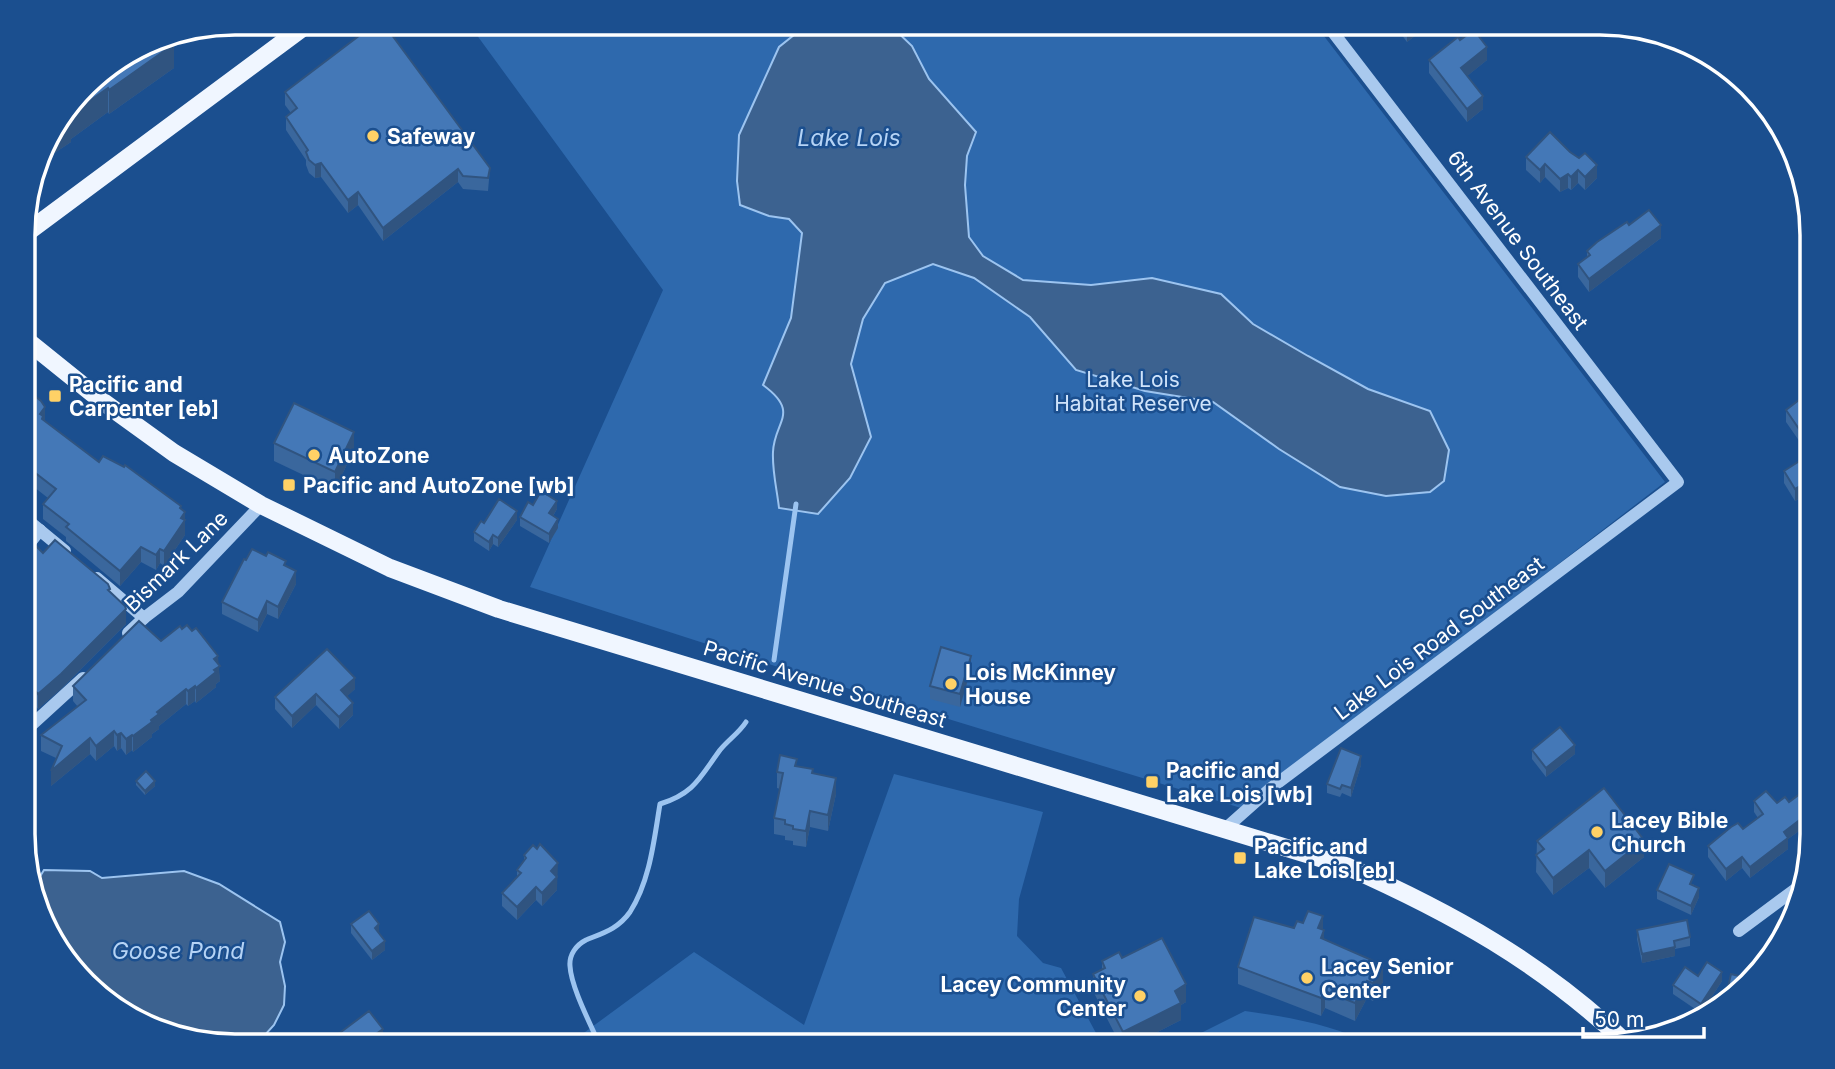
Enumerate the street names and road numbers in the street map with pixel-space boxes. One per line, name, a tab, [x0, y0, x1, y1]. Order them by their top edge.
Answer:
street label: 6th Avenue Southeast	[1442, 145, 1594, 335]
street label: Bismark Lane	[119, 505, 233, 617]
street label: Lake Lois Road Southeast	[1329, 551, 1549, 725]
street label: Pacific Avenue Southeast	[701, 635, 950, 733]

